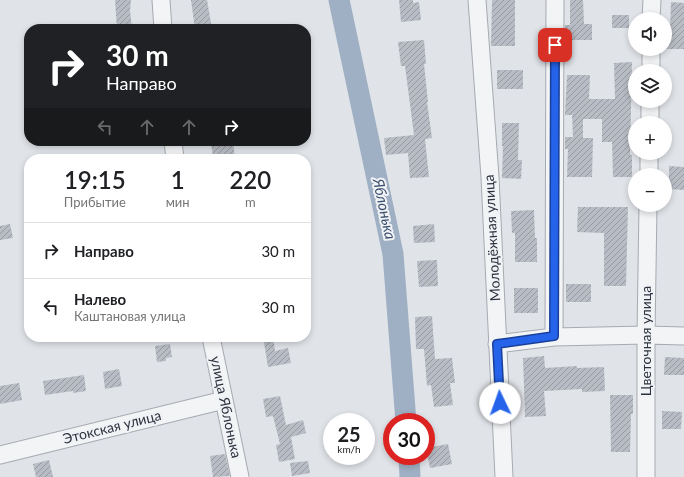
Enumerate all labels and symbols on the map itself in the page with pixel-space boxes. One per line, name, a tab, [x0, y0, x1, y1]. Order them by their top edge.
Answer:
pin	[538, 28, 572, 62]
street label: Молодёжная улица	[480, 174, 503, 302]
water label: Яблонька	[370, 176, 400, 241]
street label: Цветочная улица	[637, 286, 654, 396]
street label: улица Яблонька	[207, 354, 246, 460]
position arrow	[479, 382, 521, 424]
street label: Этокская улица	[61, 406, 163, 447]
speed limit sign: 30	[383, 413, 435, 465]

